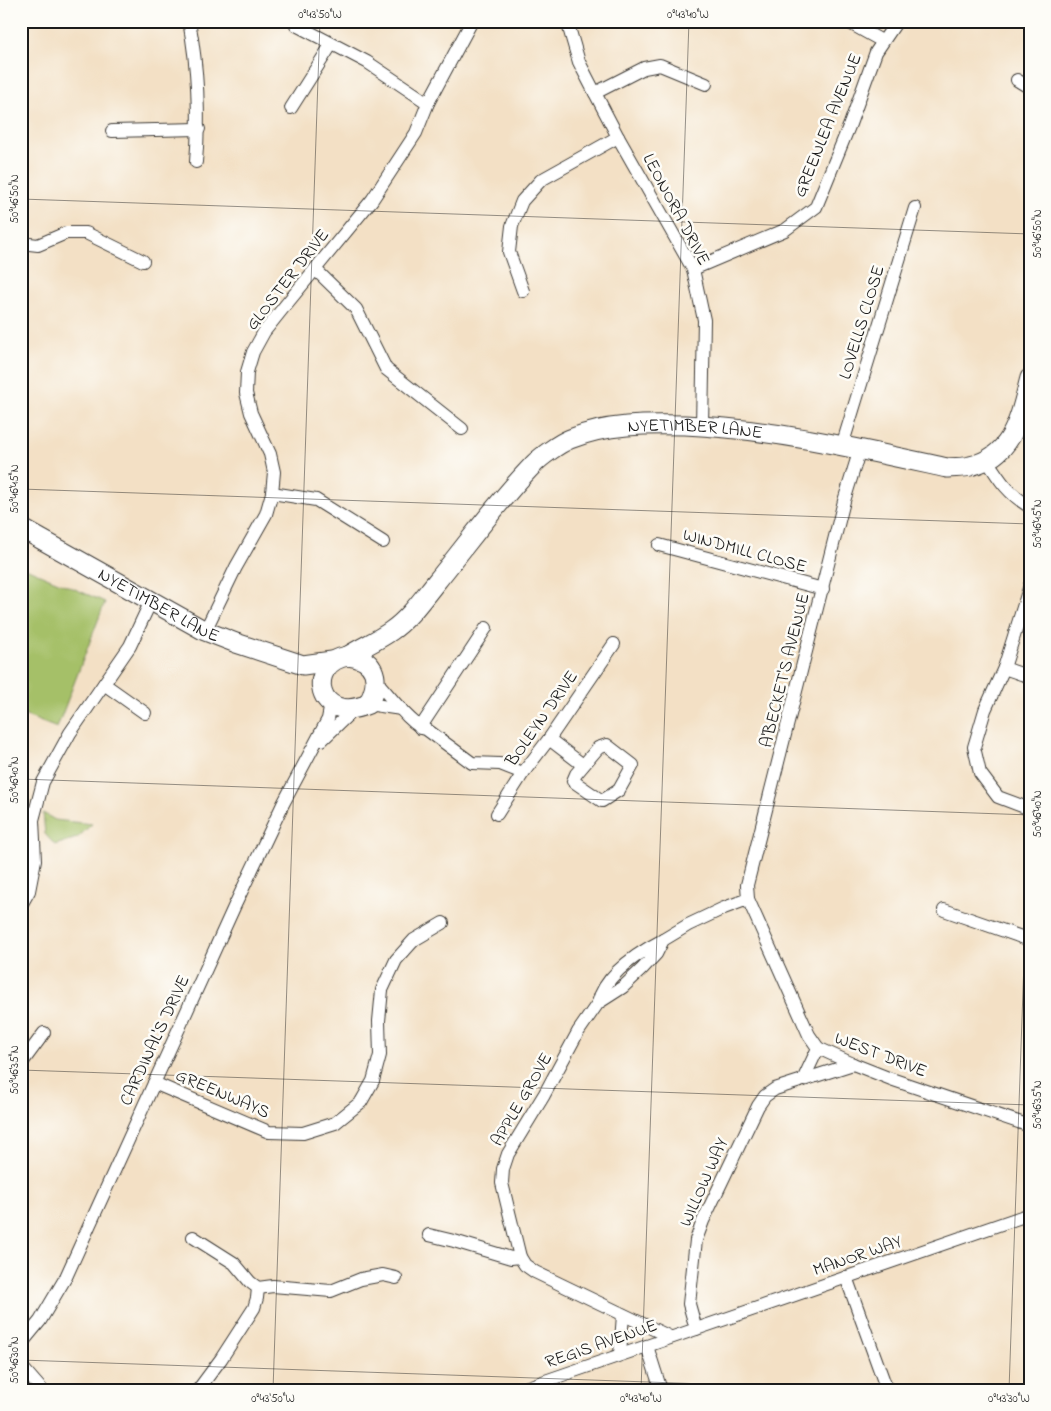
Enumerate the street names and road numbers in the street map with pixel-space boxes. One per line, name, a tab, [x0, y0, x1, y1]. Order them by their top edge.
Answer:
street label: GREENLEA AVENUE	[788, 50, 870, 202]
street label: LEONORA DRIVE	[635, 149, 716, 271]
street label: GLOSTER DRIVE	[241, 224, 337, 337]
street label: LOVELLS CLOSE	[833, 262, 893, 383]
street label: NYETIMBER LANE	[627, 414, 764, 447]
street label: WINDMILL CLOSE	[680, 523, 809, 581]
street label: NYETIMBER LANE	[93, 563, 223, 650]
street label: A'BECKET'S AVENUE	[754, 590, 818, 751]
street label: BOLEYN DRIVE	[499, 666, 585, 773]
street label: CARDINAL'S DRIVE	[114, 971, 198, 1111]
street label: WEST DRIVE	[830, 1026, 930, 1085]
street label: APPLE GROVE	[485, 1048, 560, 1152]
street label: GREENWAYS	[171, 1063, 273, 1126]
street label: WILLOW WAY	[674, 1133, 736, 1232]
street label: MANOR WAY	[810, 1229, 906, 1284]
street label: REGIS AVENUE	[542, 1313, 661, 1376]

